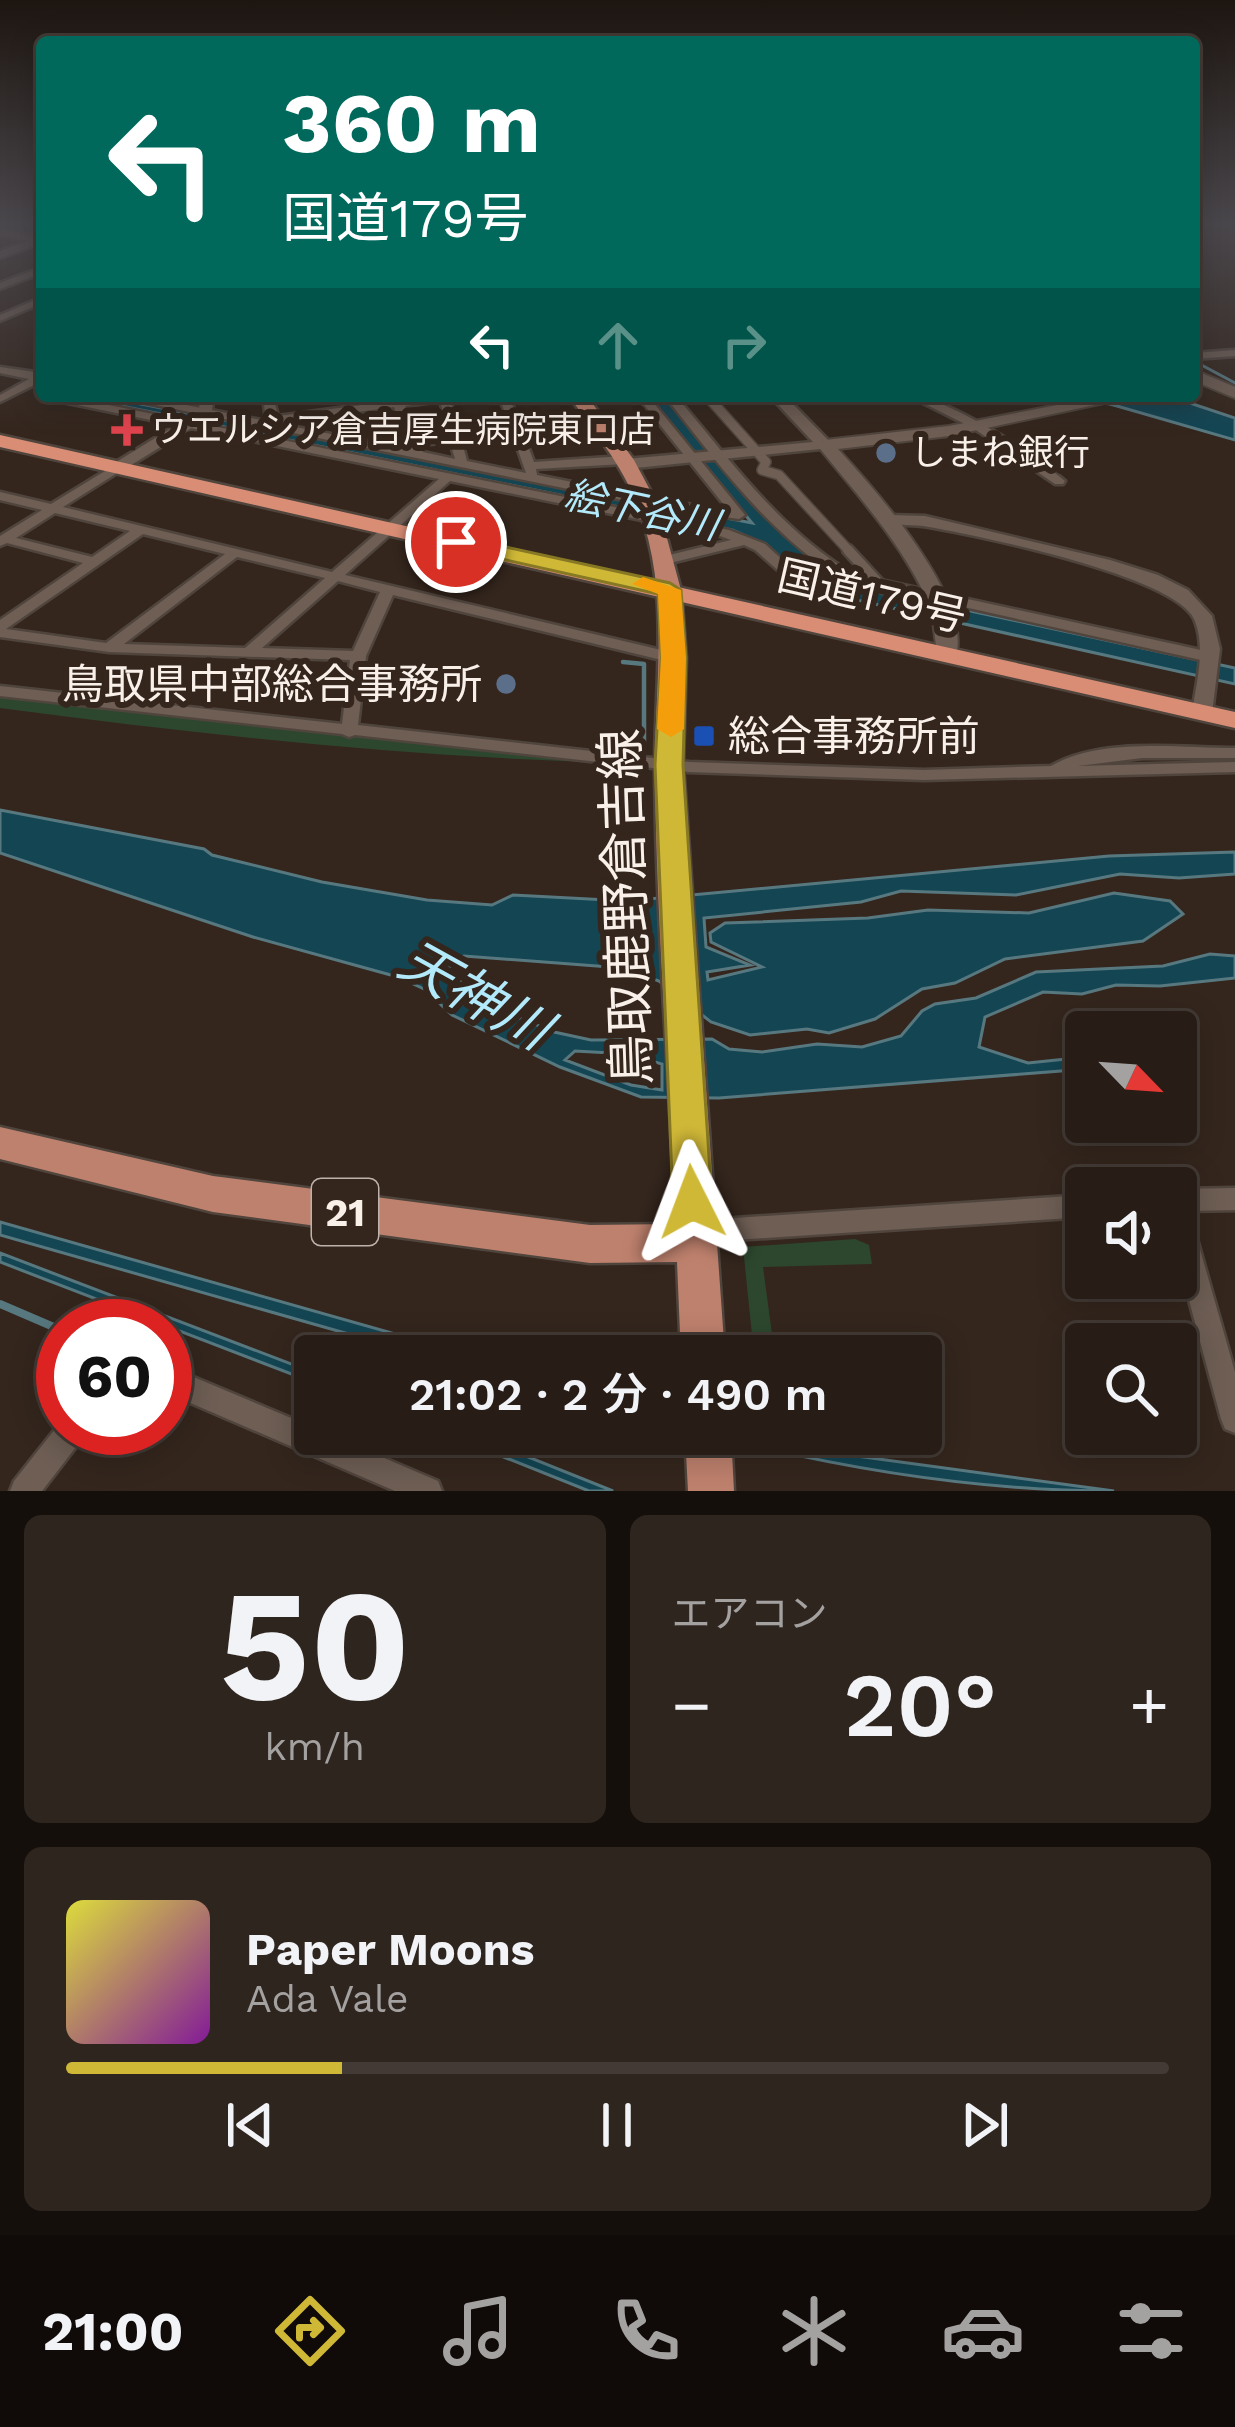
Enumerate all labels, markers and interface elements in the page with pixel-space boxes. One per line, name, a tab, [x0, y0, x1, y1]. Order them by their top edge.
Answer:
text: 360 m	[282, 74, 541, 172]
icon: left	[84, 84, 240, 240]
text: 国道179号	[282, 187, 529, 250]
icon: left	[459, 312, 525, 378]
icon: ahead	[585, 312, 651, 378]
icon: right	[711, 312, 777, 378]
place label: ウエルシア倉吉厚生病院東口店	[151, 409, 655, 451]
marker: ウエルシア倉吉厚生病院東口店	[114, 417, 140, 443]
place label: しまね銀行	[910, 432, 1090, 474]
marker: しまね銀行	[873, 440, 899, 466]
water label: 絵下谷川	[561, 472, 727, 549]
pin	[405, 491, 507, 593]
icon: arrive	[423, 509, 489, 575]
street label: 国道179号	[773, 551, 971, 641]
place label: 鳥取県中部総合事務所	[62, 660, 482, 709]
marker: 鳥取県中部総合事務所	[493, 671, 519, 697]
place label: 総合事務所前	[728, 712, 980, 761]
marker: 総合事務所前	[691, 723, 717, 749]
street label: 鳥取鹿野倉吉線	[590, 728, 662, 1086]
water label: 天神川	[389, 928, 565, 1064]
north arrow	[1065, 1011, 1197, 1143]
map controls	[1065, 1011, 1197, 1455]
position arrow	[629, 1139, 755, 1265]
button: sound	[1065, 1167, 1197, 1299]
road number: 21	[312, 1179, 378, 1245]
speed limit sign: 60	[36, 1299, 192, 1455]
button: search	[1065, 1323, 1197, 1455]
text: 21:02 · 2 分 · 490 m	[409, 1368, 827, 1421]
text: 50	[219, 1554, 410, 1737]
text: エアコン	[672, 1591, 828, 1636]
text: 20°	[843, 1652, 997, 1758]
text: −	[672, 1667, 711, 1744]
text: +	[1129, 1667, 1169, 1744]
text: km/h	[265, 1724, 365, 1769]
text: Paper Moons	[246, 1923, 535, 1976]
text: Ada Vale	[246, 1976, 408, 2021]
icon: previous	[217, 2092, 283, 2158]
icon: pause	[584, 2092, 650, 2158]
icon: next	[952, 2092, 1018, 2158]
icon: directions	[268, 2289, 352, 2373]
icon: music	[436, 2289, 520, 2373]
icon: phone	[604, 2289, 688, 2373]
icon: climate	[772, 2289, 856, 2373]
icon: car	[941, 2289, 1025, 2373]
icon: filters	[1109, 2289, 1193, 2373]
text: 21:00	[42, 2300, 183, 2363]

